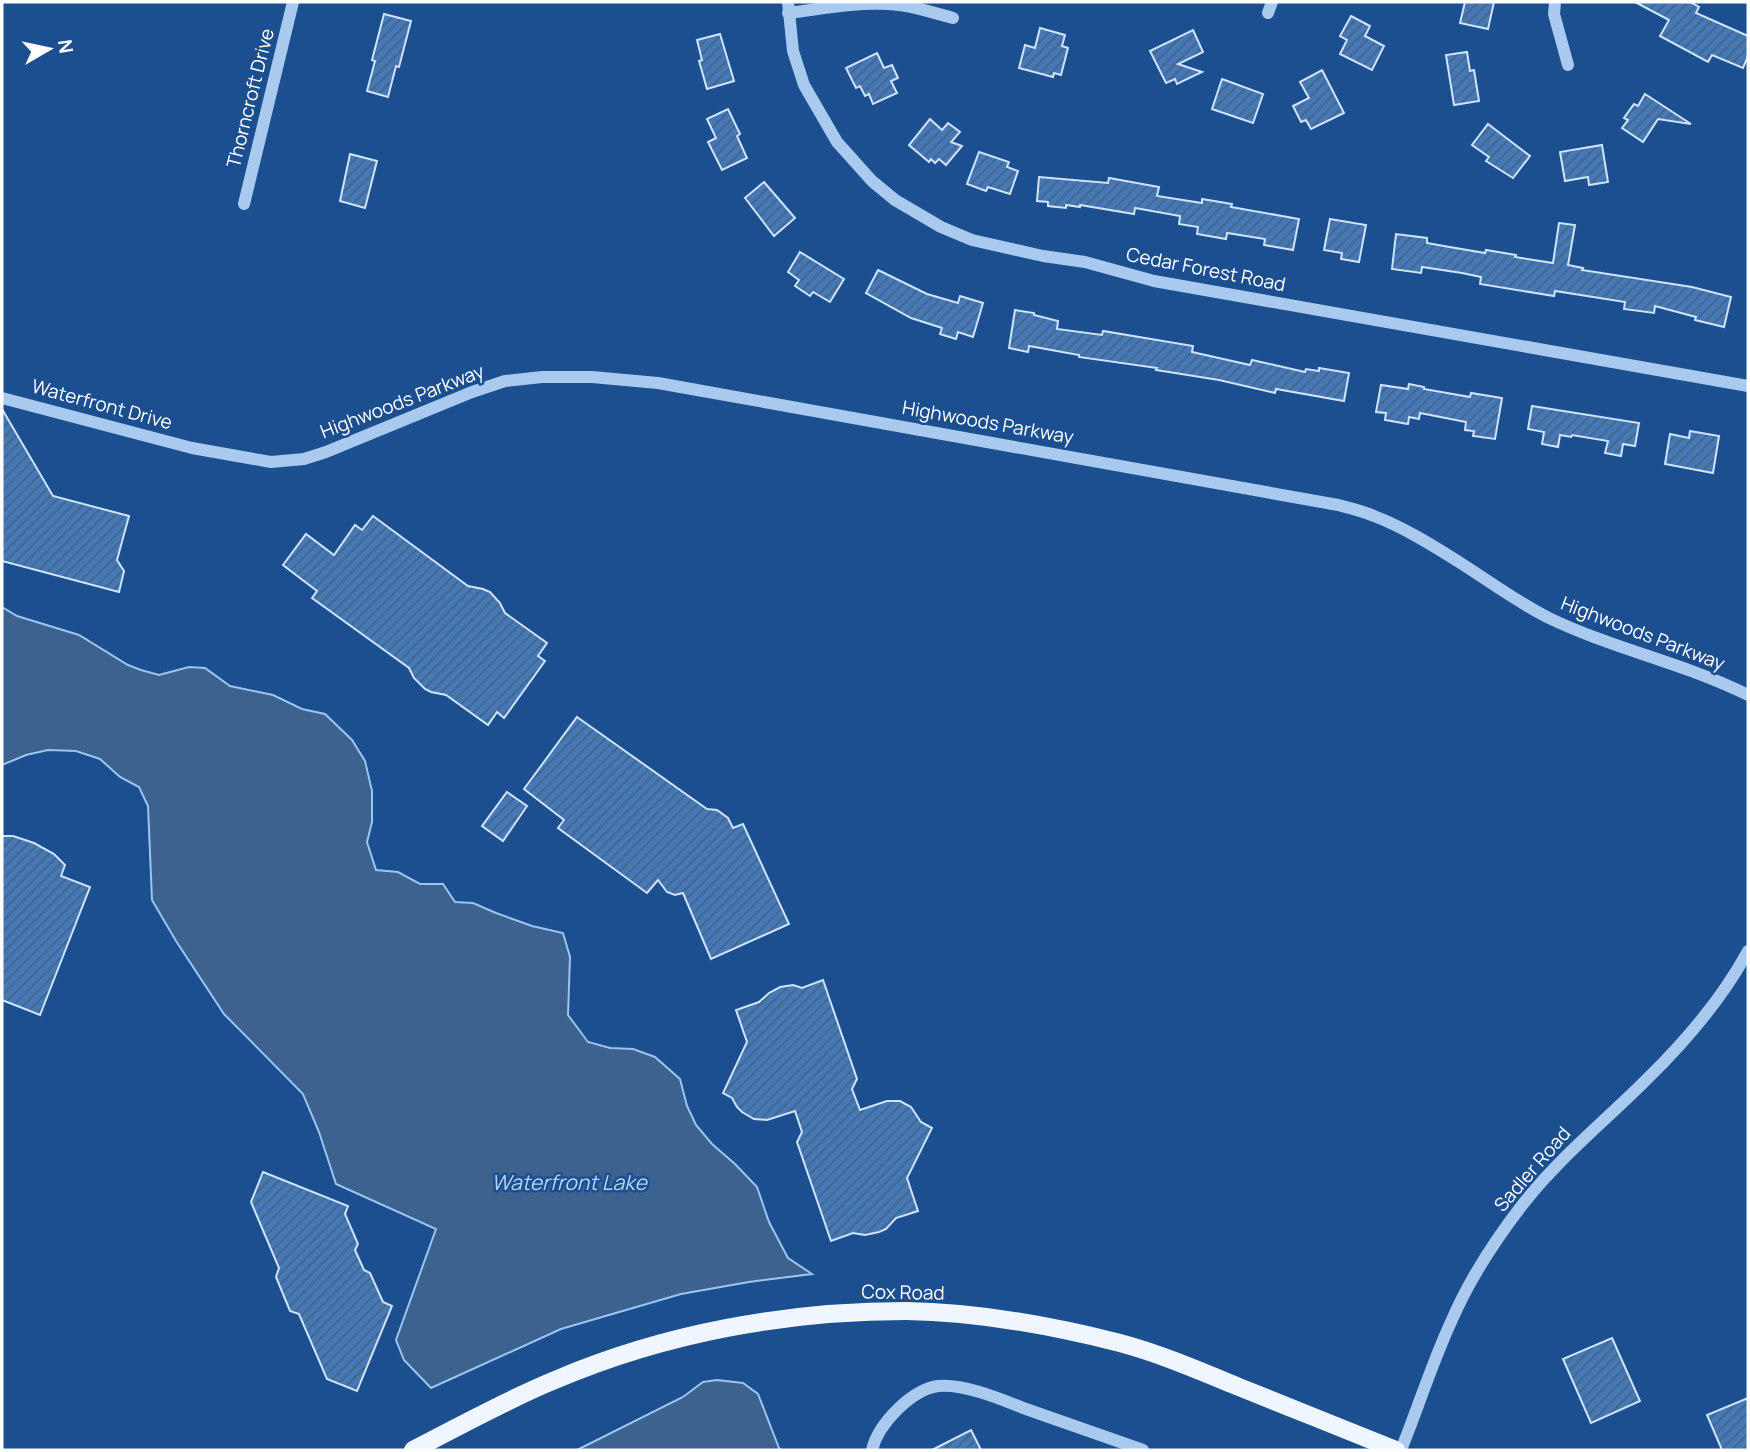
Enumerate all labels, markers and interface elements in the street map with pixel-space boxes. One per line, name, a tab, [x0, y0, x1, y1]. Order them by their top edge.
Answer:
north arrow	[14, 14, 84, 84]
street label: Thorncroft Drive	[220, 26, 280, 170]
text: N	[52, 38, 80, 55]
street label: Cedar Forest Road	[1124, 241, 1288, 297]
street label: Highwoods Parkway	[316, 358, 488, 444]
street label: Waterfront Drive	[29, 373, 175, 435]
street label: Highwoods Parkway	[900, 394, 1076, 450]
street label: Highwoods Parkway	[1557, 590, 1729, 676]
street label: Sadler Road	[1488, 1121, 1576, 1217]
water label: Waterfront Lake	[491, 1168, 648, 1196]
street label: Cox Road	[861, 1278, 945, 1306]

